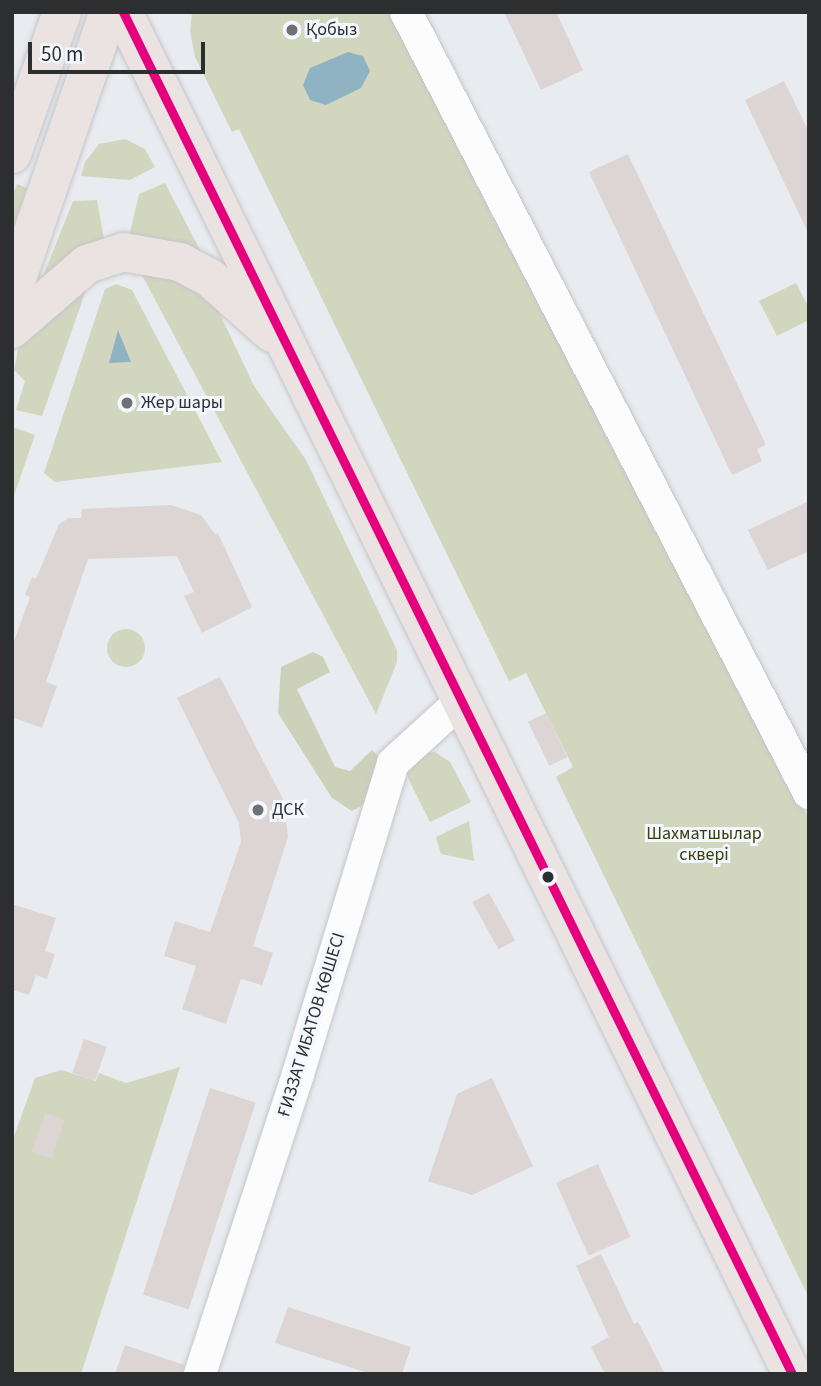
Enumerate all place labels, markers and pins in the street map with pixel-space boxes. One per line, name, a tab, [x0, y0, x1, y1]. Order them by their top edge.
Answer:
place label: Қобыз	[306, 19, 357, 41]
marker: Қобыз	[284, 22, 300, 38]
place label: Жер шары	[141, 392, 223, 414]
marker: Жер шары	[119, 395, 135, 411]
place label: ДСК	[272, 799, 304, 821]
marker: ДСК	[250, 802, 266, 818]
unlabelled marker	[541, 870, 555, 884]

